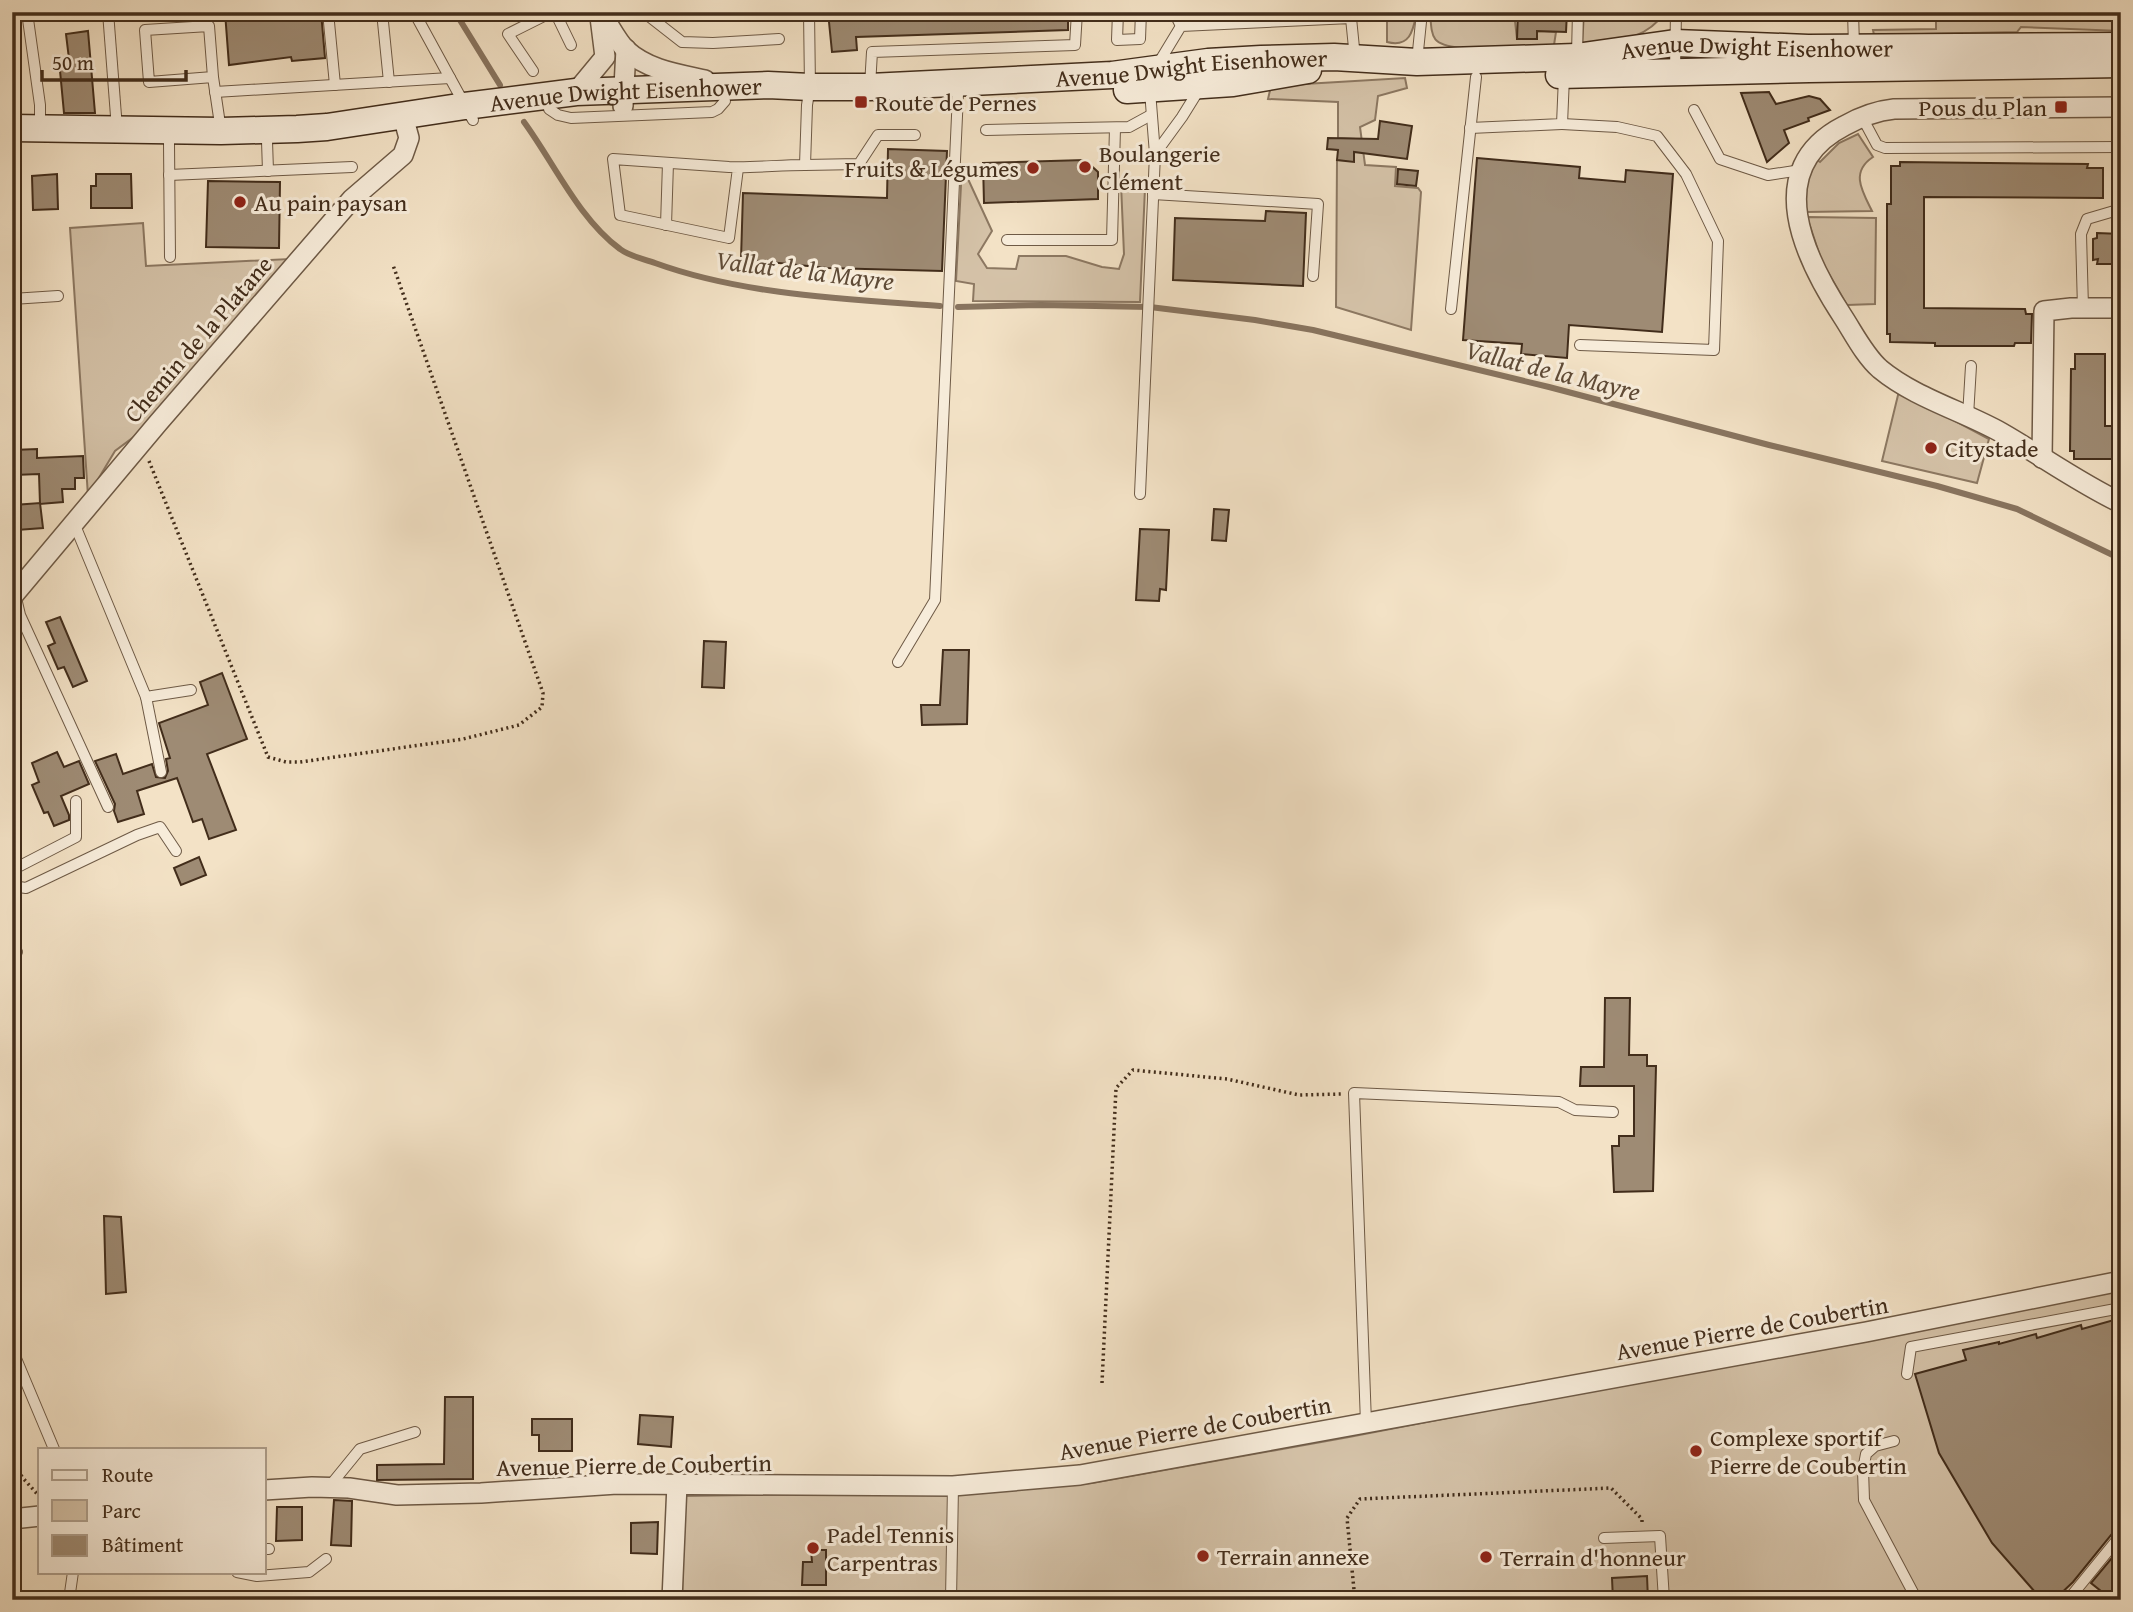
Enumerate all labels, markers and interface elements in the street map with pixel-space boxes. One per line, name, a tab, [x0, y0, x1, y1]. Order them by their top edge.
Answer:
street label: Avenue Dwight Eisenhower	[1618, 25, 1893, 68]
scale bar	[42, 38, 186, 82]
street label: Avenue Dwight Eisenhower	[1055, 40, 1328, 95]
text: 50 m	[52, 47, 94, 78]
street label: Avenue Dwight Eisenhower	[487, 68, 763, 120]
place label: Route de Pernes	[875, 85, 1037, 120]
place label: Pous du Plan	[1919, 90, 2048, 125]
marker: Route de Pernes	[853, 94, 869, 110]
marker: Pous du Plan	[2053, 99, 2069, 115]
place label: Boulangerie Clément	[1099, 136, 1221, 199]
place label: Fruits & Légumes	[845, 151, 1019, 186]
marker: Boulangerie Clément	[1077, 159, 1093, 175]
marker: Fruits & Légumes	[1025, 160, 1041, 176]
place label: Au pain paysan	[254, 185, 408, 220]
marker: Au pain paysan	[232, 194, 248, 210]
water label: Vallat de la Mayre	[714, 240, 896, 300]
street label: Chemin de la Platane	[116, 248, 280, 430]
water label: Vallat de la Mayre	[1461, 329, 1645, 411]
place label: Citystade	[1945, 431, 2039, 466]
marker: Citystade	[1923, 440, 1939, 456]
street label: Avenue Pierre de Coubertin	[1613, 1287, 1891, 1369]
street label: Avenue Pierre de Coubertin	[1056, 1387, 1334, 1469]
place label: Complexe sportif Pierre de Coubertin	[1710, 1420, 1907, 1483]
marker: Complexe sportif Pierre de Coubertin	[1688, 1443, 1704, 1459]
street label: Avenue Pierre de Coubertin	[496, 1445, 773, 1485]
legend	[38, 1448, 266, 1574]
text: Route	[102, 1459, 154, 1490]
text: Parc	[102, 1495, 141, 1526]
place label: Padel Tennis Carpentras	[827, 1517, 954, 1580]
text: Bâtiment	[102, 1529, 184, 1560]
place label: Terrain annexe	[1217, 1539, 1369, 1574]
marker: Padel Tennis Carpentras	[805, 1540, 821, 1556]
place label: Terrain d'honneur	[1500, 1540, 1686, 1575]
marker: Terrain annexe	[1195, 1548, 1211, 1564]
marker: Terrain d'honneur	[1478, 1549, 1494, 1565]

